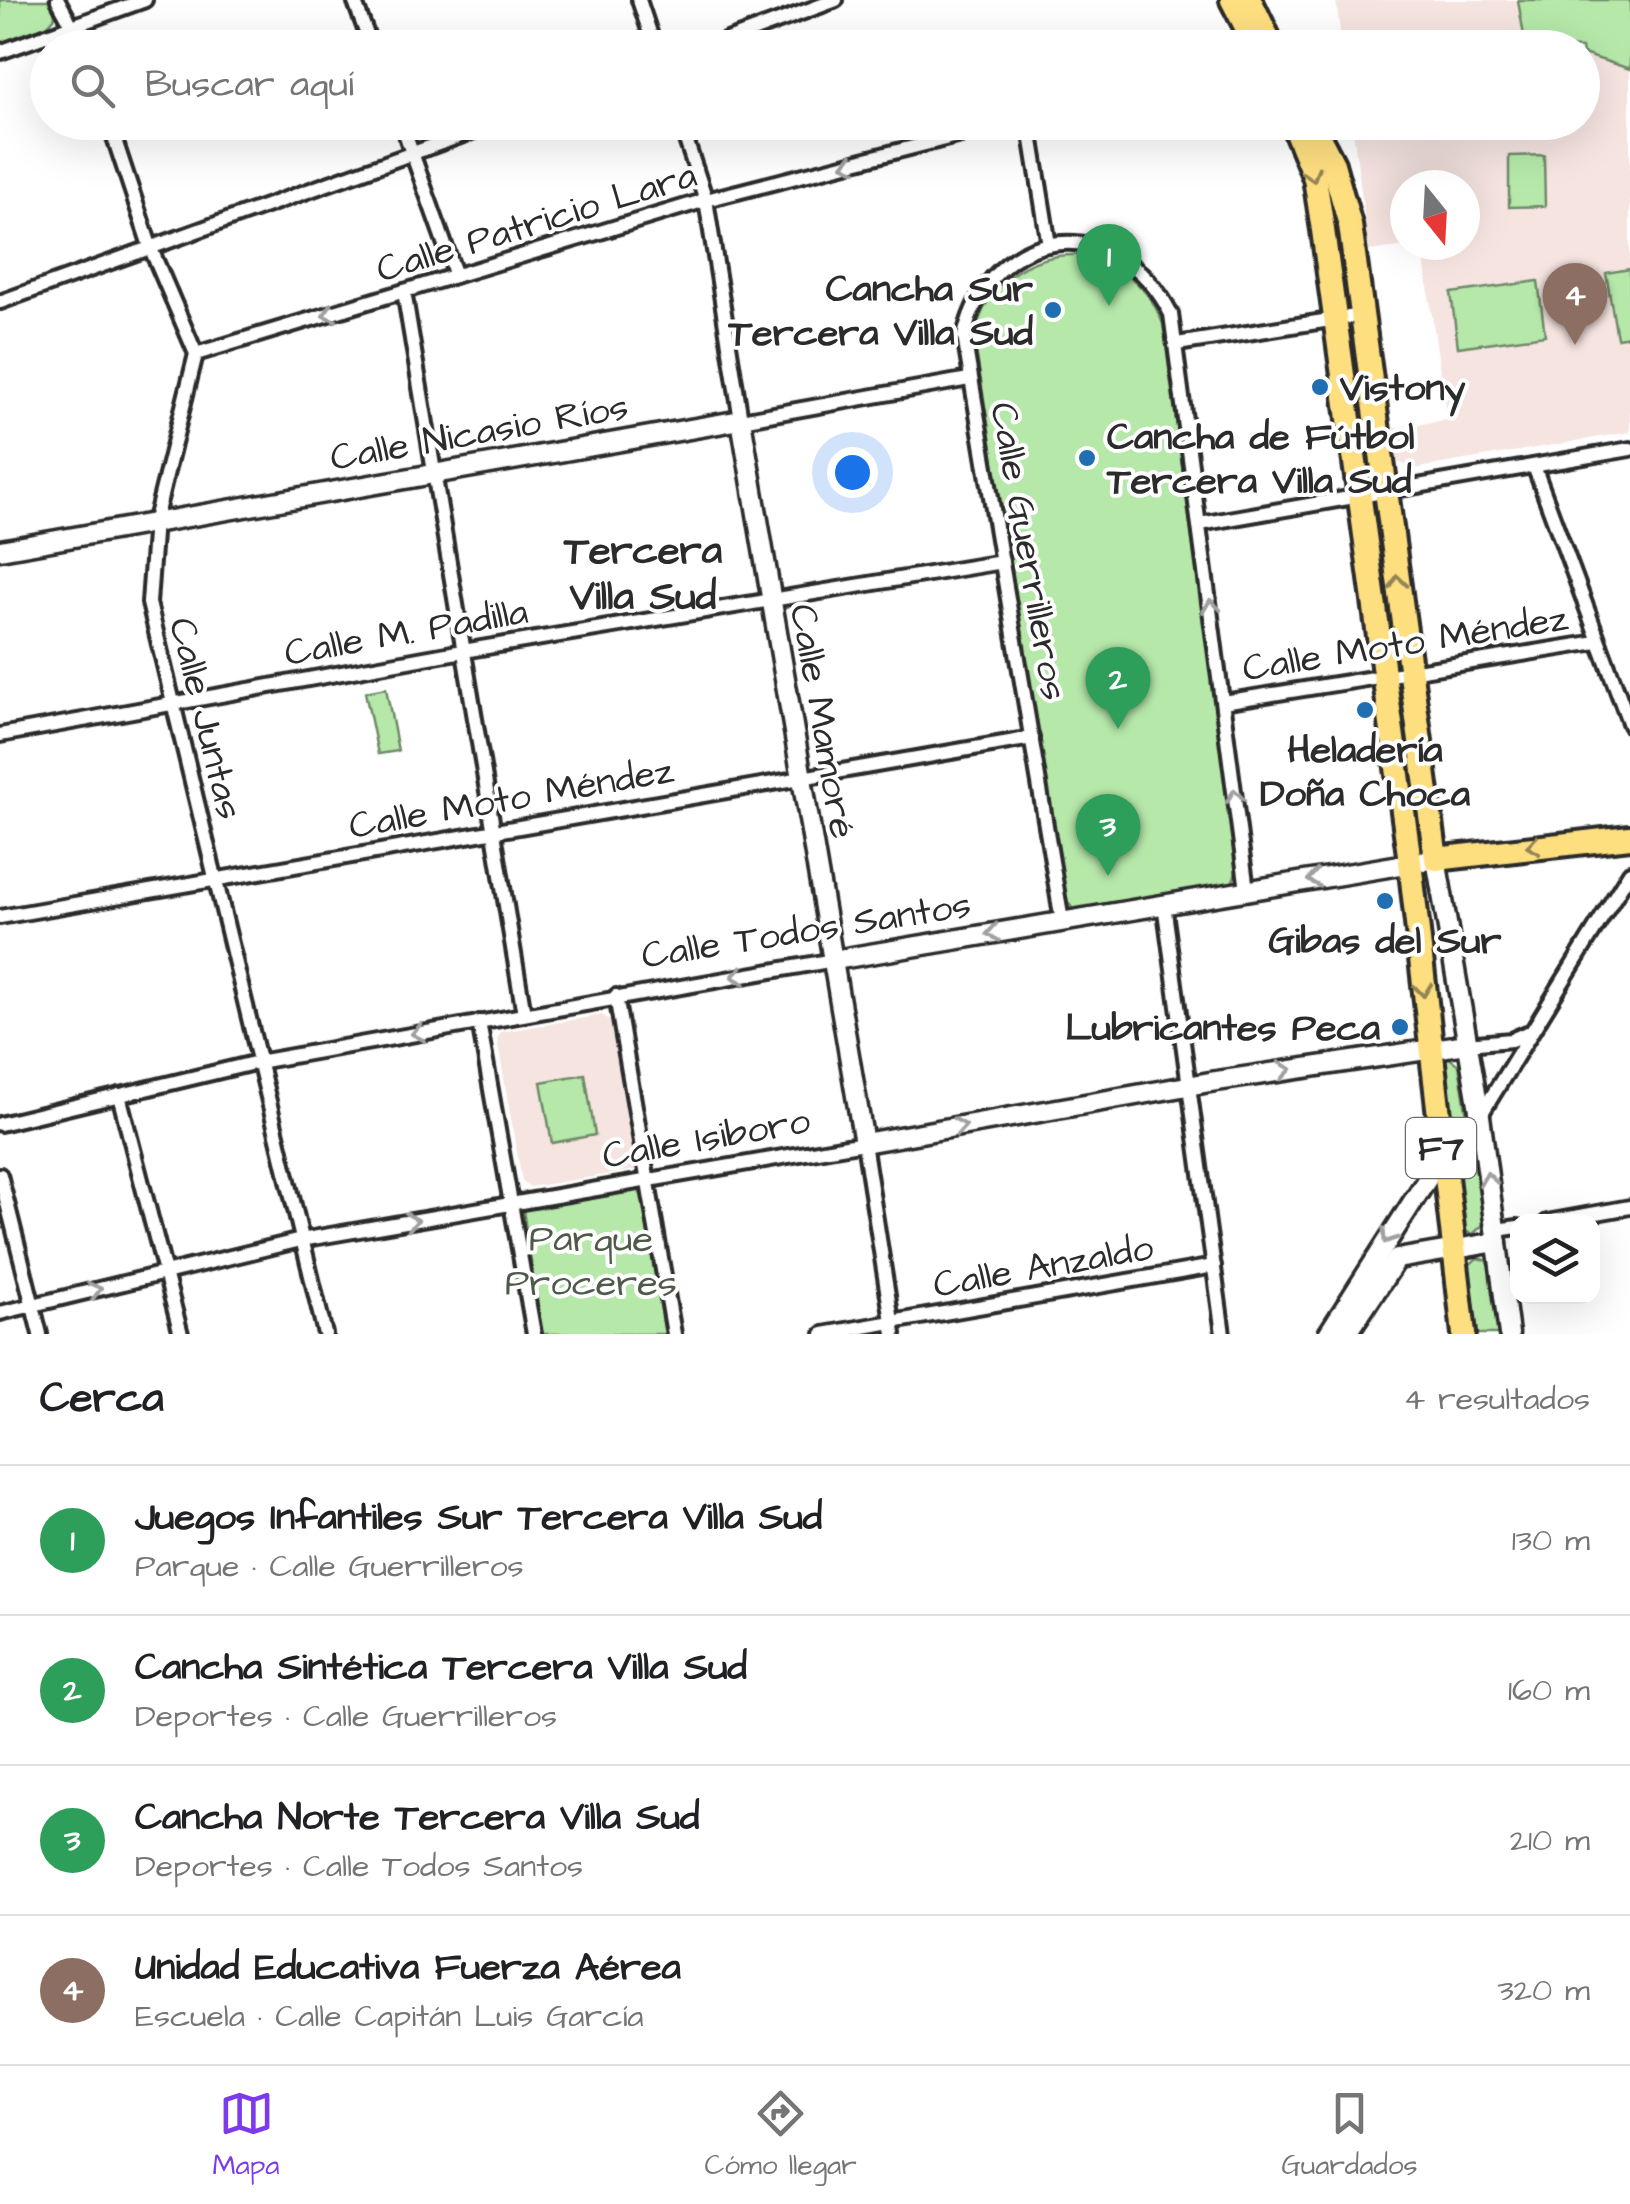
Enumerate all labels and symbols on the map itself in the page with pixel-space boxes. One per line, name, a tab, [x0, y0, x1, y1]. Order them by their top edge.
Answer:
street label: Calle Patricio Lara	[370, 150, 703, 296]
one-way arrow	[841, 152, 858, 173]
one-way arrow	[1300, 165, 1320, 182]
north arrow	[1390, 170, 1480, 260]
pin: 1	[1076, 224, 1142, 306]
pin: 4	[1542, 262, 1608, 345]
place label: Cancha Sur Tercera Villa Sud	[727, 264, 1034, 360]
marker: Cancha Sur Tercera Villa Sud	[1042, 299, 1064, 321]
one-way arrow	[321, 302, 338, 323]
place label: Vistony	[1339, 363, 1465, 417]
marker: Vistony	[1309, 376, 1331, 398]
street label: Calle Nicasio Ríos	[326, 381, 632, 485]
street label: Calle Guerrilleros	[976, 398, 1080, 704]
place label: Cancha de Fútbol Tercera Villa Sud	[1106, 412, 1415, 508]
your location	[827, 447, 878, 498]
marker: Cancha de Fútbol Tercera Villa Sud	[1076, 447, 1098, 469]
district label: Tercera Villa Sud	[563, 524, 723, 625]
one-way arrow	[1388, 574, 1409, 591]
street label: Calle M. Padilla	[281, 586, 532, 680]
street label: Calle Moto Méndez	[1239, 593, 1572, 695]
one-way arrow	[1201, 597, 1222, 614]
street label: Calle Mamoré	[776, 600, 868, 843]
street label: Calle Juntas	[155, 612, 255, 825]
pin: 2	[1086, 646, 1150, 729]
marker: Heladería Doña Choca	[1354, 699, 1376, 721]
place label: Heladería Doña Choca	[1260, 725, 1471, 821]
street label: Calle Moto Méndez	[345, 745, 678, 853]
one-way arrow	[1225, 788, 1246, 804]
pin: 3	[1076, 794, 1140, 876]
one-way arrow	[1525, 834, 1541, 855]
one-way arrow	[1306, 867, 1322, 888]
street label: Calle Todos Santos	[638, 879, 975, 983]
marker: Gibas del Sur	[1374, 890, 1396, 912]
place label: Gibas del Sur	[1269, 916, 1502, 968]
one-way arrow	[985, 922, 1002, 943]
one-way arrow	[729, 964, 746, 985]
one-way arrow	[1412, 983, 1433, 999]
place label: Lubricantes Peca	[1066, 1003, 1381, 1055]
marker: Lubricantes Peca	[1389, 1016, 1411, 1038]
one-way arrow	[410, 1022, 426, 1043]
one-way arrow	[1277, 1061, 1294, 1082]
street label: Calle Isiboro	[599, 1095, 814, 1183]
one-way arrow	[952, 1116, 968, 1137]
road number: F7	[1406, 1118, 1476, 1178]
one-way arrow	[1479, 1170, 1500, 1187]
one-way arrow	[404, 1211, 420, 1232]
park label: Parque Proceres	[505, 1214, 677, 1310]
street label: Calle Anzaldo	[929, 1222, 1157, 1312]
one-way arrow	[1382, 1227, 1401, 1245]
one-way arrow	[86, 1281, 103, 1302]

